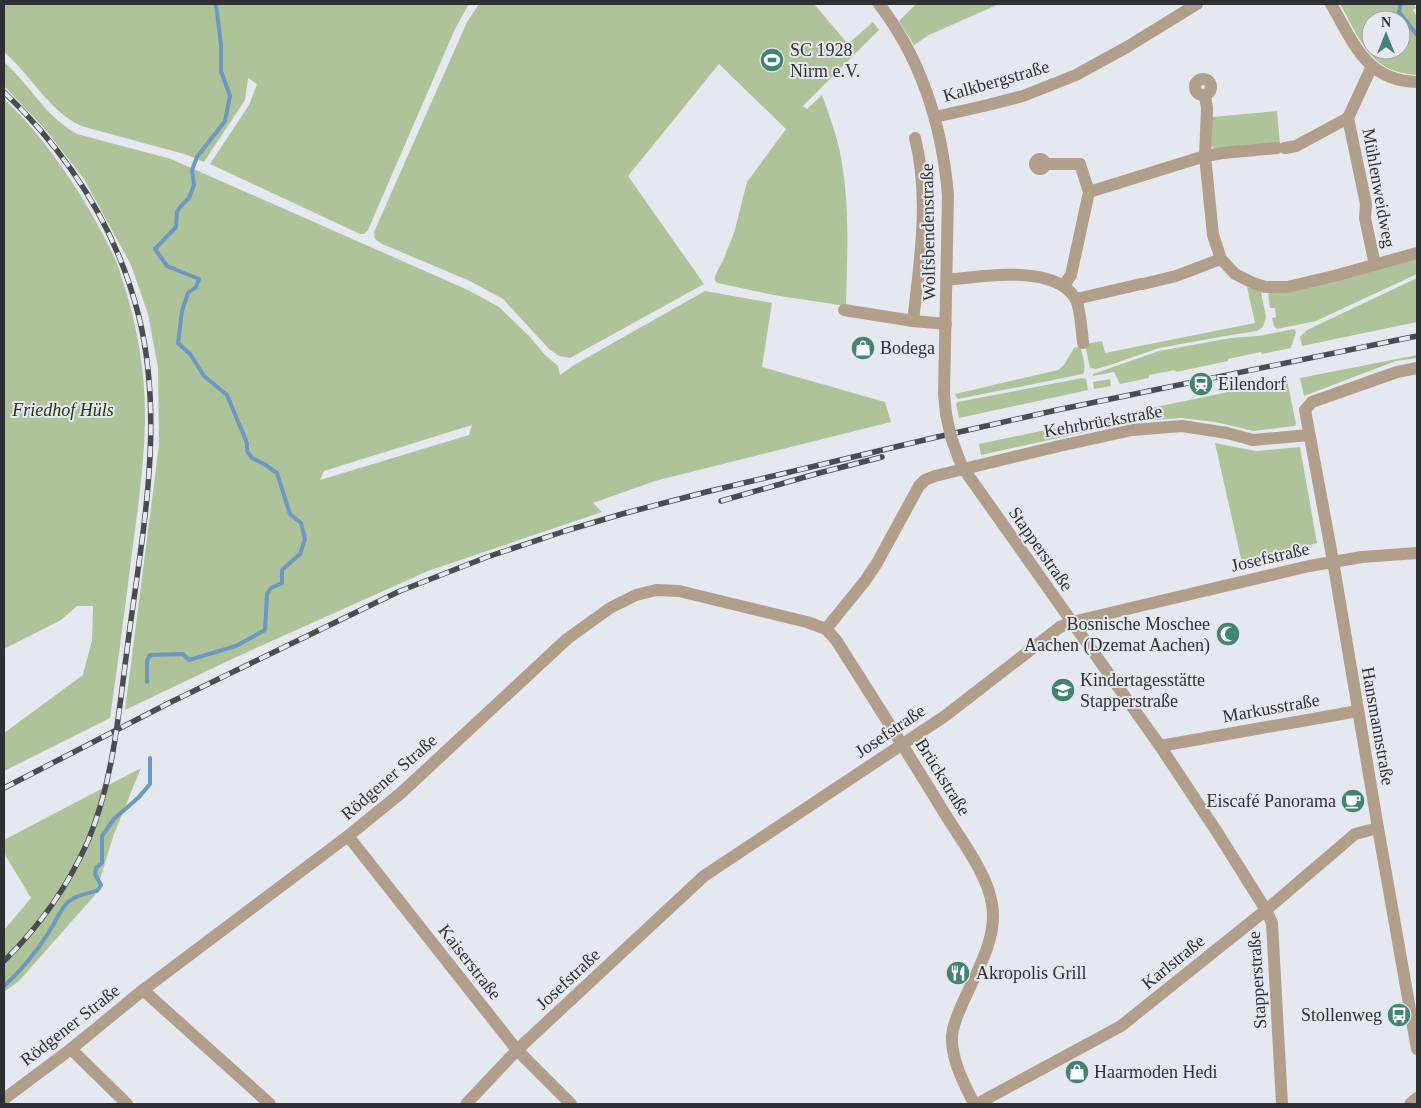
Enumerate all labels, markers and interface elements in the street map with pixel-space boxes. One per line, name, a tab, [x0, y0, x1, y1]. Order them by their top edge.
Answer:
north arrow	[1361, 10, 1411, 60]
text: N	[1381, 15, 1391, 30]
place label: SC 1928 Nirm e.V.	[790, 40, 860, 81]
sports icon: SC 1928 Nirm e.V.	[759, 47, 785, 73]
street label: Kalkbergstraße	[941, 56, 1051, 106]
street label: Mühlenweidweg	[1359, 127, 1399, 249]
street label: Wolfsbendenstraße	[917, 163, 939, 301]
shop icon: Bodega	[850, 335, 876, 361]
place label: Bodega	[880, 338, 935, 358]
station icon: Eilendorf	[1188, 371, 1214, 397]
place label: Eilendorf	[1218, 374, 1286, 394]
park label: Friedhof Hüls	[11, 400, 114, 420]
street label: Kehrbrückstraße	[1042, 401, 1164, 441]
street label: Stapperstraße	[1005, 503, 1077, 595]
street label: Josefstraße	[1229, 538, 1311, 576]
place label: Bosnische Moschee Aachen (Dzemat Aachen)	[1024, 614, 1210, 656]
mosque icon: Bosnische Moschee Aachen (Dzemat Aachen)	[1215, 621, 1241, 647]
street label: Hansmannstraße	[1358, 665, 1398, 787]
place label: Kindertagesstätte Stapperstraße	[1080, 670, 1205, 711]
school or university icon: Kindertagesstätte Stapperstraße	[1050, 677, 1076, 703]
street label: Markusstraße	[1221, 690, 1321, 726]
street label: Josefstraße	[851, 700, 929, 762]
street label: Rödgener Straße	[337, 730, 441, 824]
street label: Brückstraße	[911, 735, 975, 819]
cafe icon: Eiscafé Panorama	[1340, 788, 1366, 814]
place label: Eiscafé Panorama	[1207, 791, 1336, 811]
street label: Kaiserstraße	[434, 920, 506, 1004]
street label: Stapperstraße	[1244, 930, 1270, 1030]
street label: Karlstraße	[1138, 931, 1208, 993]
street label: Josefstraße	[532, 944, 604, 1014]
restaurant icon: Akropolis Grill	[945, 960, 971, 986]
place label: Akropolis Grill	[976, 963, 1087, 983]
street label: Rödgener Straße	[16, 980, 124, 1070]
bus stop icon: Stollenweg	[1386, 1002, 1412, 1028]
place label: Stollenweg	[1301, 1005, 1382, 1025]
shop icon: Haarmoden Hedi	[1064, 1059, 1090, 1085]
place label: Haarmoden Hedi	[1094, 1062, 1217, 1082]

